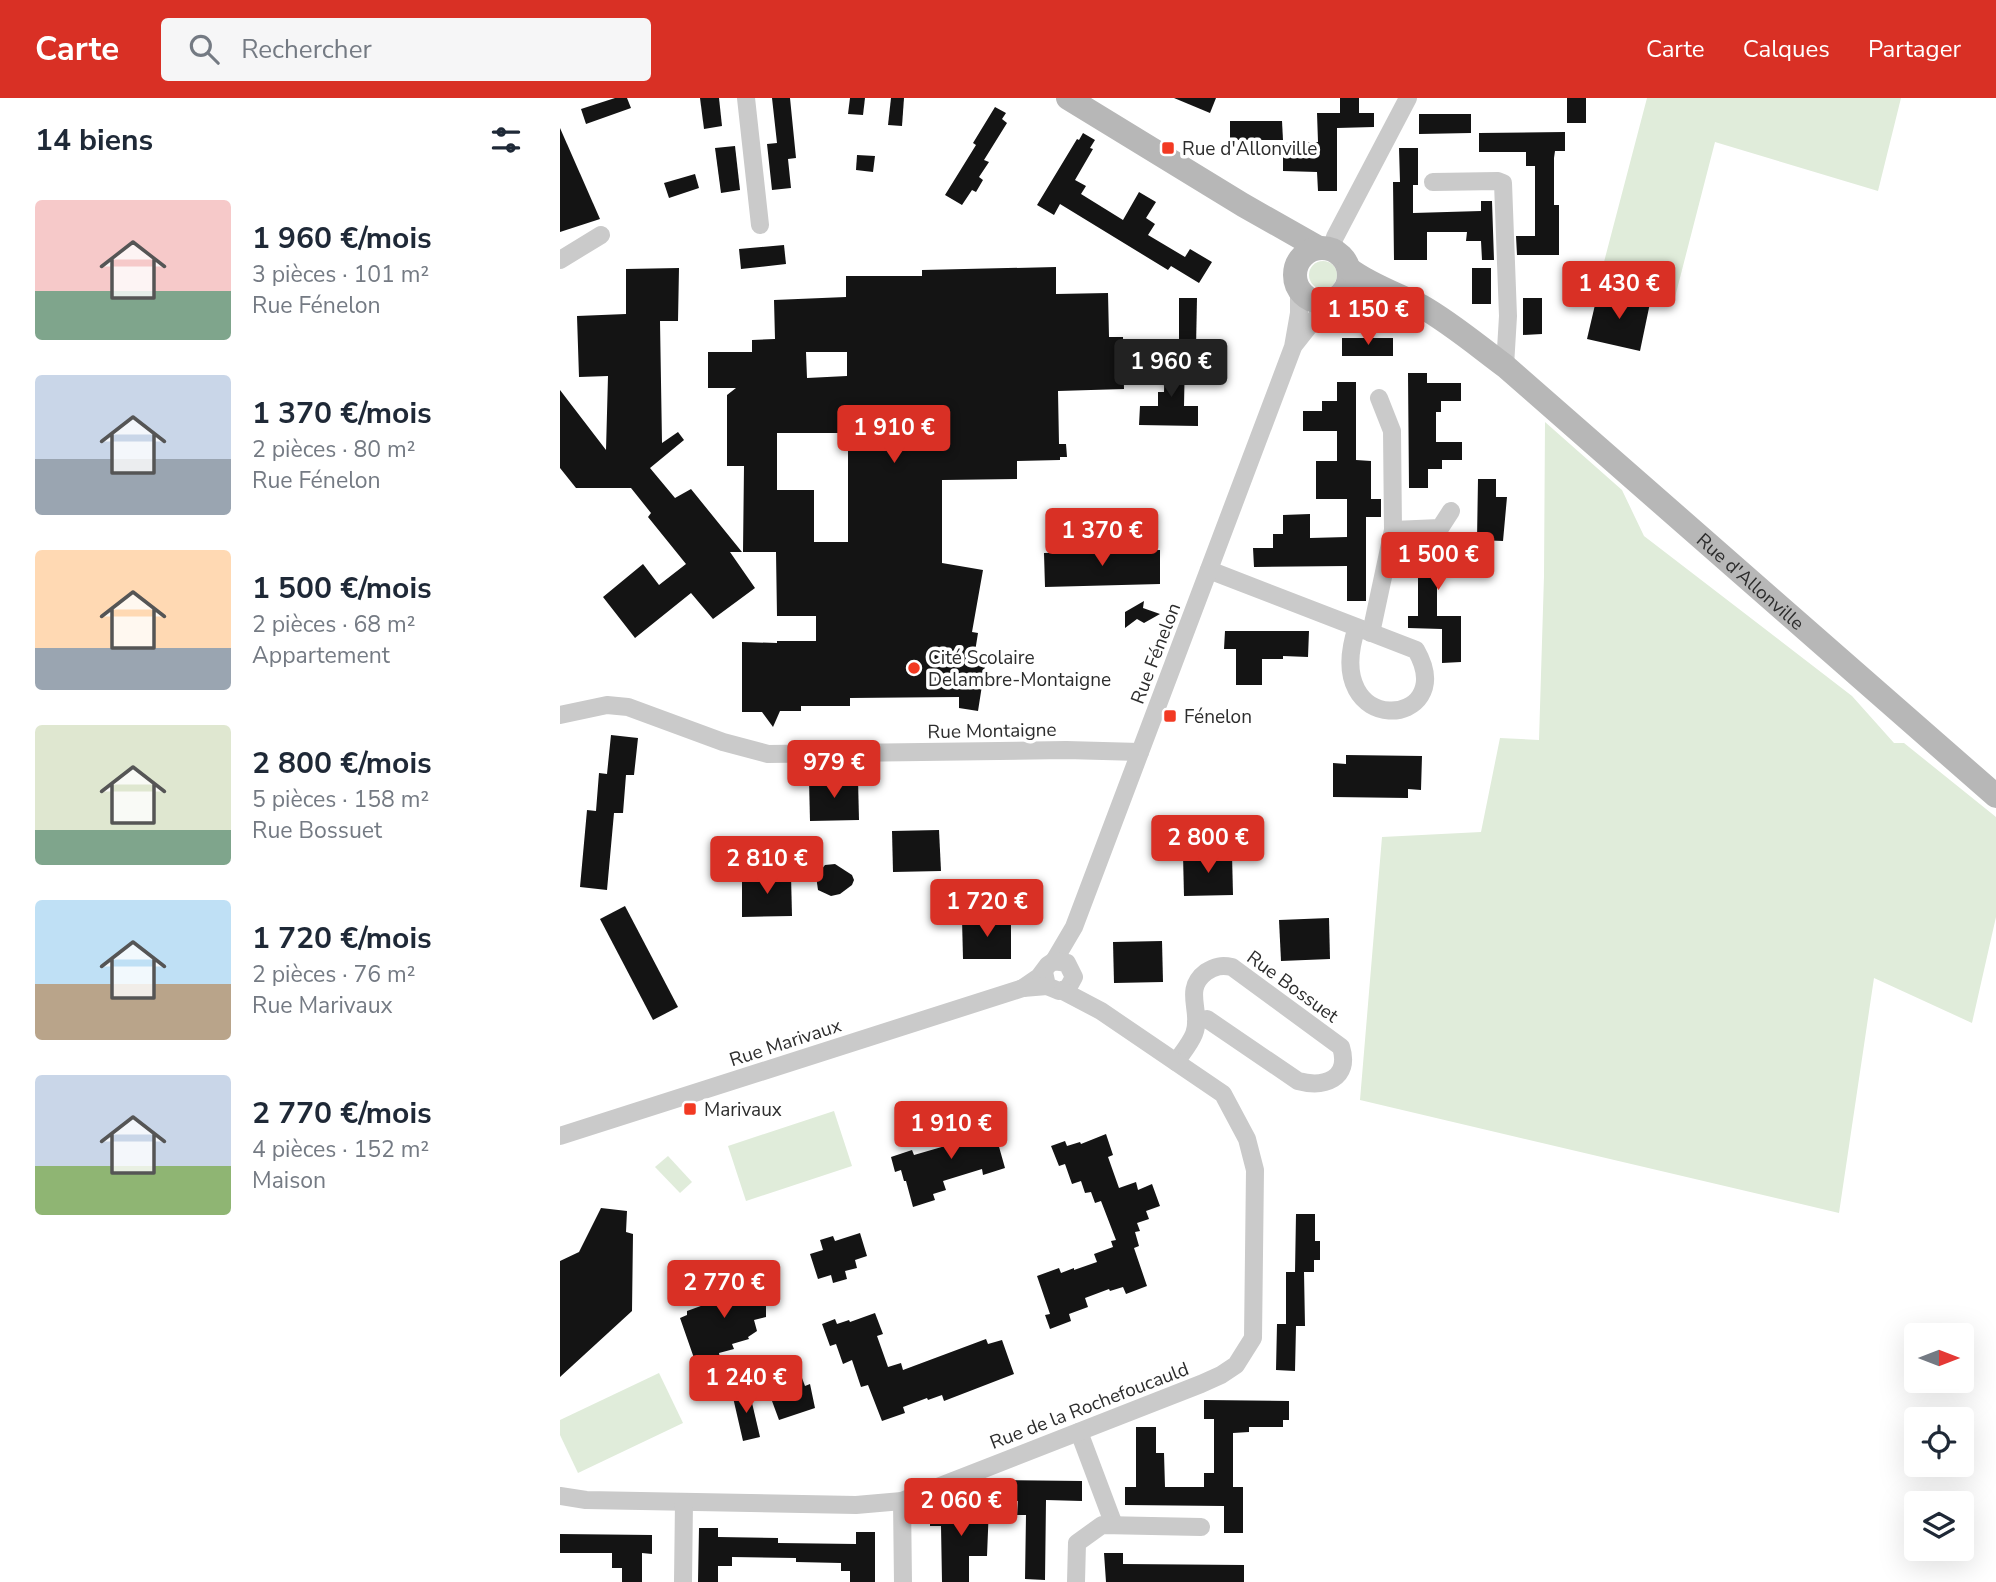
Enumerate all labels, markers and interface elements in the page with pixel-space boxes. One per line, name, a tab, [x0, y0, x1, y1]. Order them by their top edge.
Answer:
search box	[161, 18, 651, 81]
text: Carte	[35, 27, 119, 72]
icon: search	[185, 30, 223, 68]
text: Rechercher	[241, 32, 372, 67]
text: Carte	[1646, 33, 1705, 65]
text: Calques	[1743, 33, 1830, 65]
text: Partager	[1868, 33, 1961, 65]
text: 14 biens	[35, 120, 153, 161]
icon: filters	[487, 121, 525, 159]
place label: Rue d'Allonville	[1182, 136, 1317, 162]
marker: Rue d'Allonville	[1160, 140, 1176, 156]
text: 1 960 €/mois	[252, 218, 432, 259]
icon: home	[91, 228, 175, 312]
text: 3 pièces · 101 m²	[252, 259, 429, 290]
pin: 1 430 €	[1554, 262, 1684, 321]
text: 1 430 €	[1578, 268, 1660, 299]
pin: 1 150 €	[1303, 288, 1433, 347]
text: Rue Fénelon	[252, 290, 381, 321]
text: 1 150 €	[1327, 294, 1409, 325]
pin: 1 960 €	[1106, 340, 1236, 399]
text: 1 960 €	[1130, 346, 1212, 377]
text: 1 370 €/mois	[252, 393, 432, 434]
icon: home	[91, 403, 175, 487]
pin: 1 910 €	[829, 406, 959, 465]
text: 1 910 €	[853, 412, 935, 443]
text: 2 pièces · 80 m²	[252, 434, 415, 465]
text: Rue Fénelon	[252, 465, 381, 496]
pin: 1 370 €	[1037, 508, 1167, 568]
text: 1 370 €	[1061, 515, 1143, 546]
street label: Rue d'Allonville	[1691, 528, 1810, 636]
pin: 1 500 €	[1373, 532, 1503, 592]
text: 1 500 €	[1397, 539, 1479, 570]
text: 1 500 €/mois	[252, 568, 432, 609]
icon: home	[91, 578, 175, 662]
street label: Rue Fénelon	[1125, 599, 1187, 708]
text: 2 pièces · 68 m²	[252, 609, 415, 640]
text: Appartement	[252, 640, 390, 671]
place label: Cité Scolaire Delambre-Montaigne	[928, 645, 1111, 693]
marker: Cité Scolaire Delambre-Montaigne	[906, 660, 922, 676]
place label: Fénelon	[1184, 704, 1252, 730]
marker: Fénelon	[1162, 708, 1178, 724]
street label: Rue Montaigne	[927, 717, 1057, 745]
pin: 979 €	[785, 740, 883, 800]
text: 2 800 €/mois	[252, 743, 432, 784]
text: 979 €	[803, 747, 865, 778]
icon: home	[91, 753, 175, 837]
text: 5 pièces · 158 m²	[252, 784, 429, 815]
text: Rue Bossuet	[252, 815, 382, 846]
pin: 2 800 €	[1143, 816, 1273, 875]
text: 2 800 €	[1167, 822, 1249, 853]
pin: 2 810 €	[702, 836, 832, 896]
text: 2 810 €	[726, 843, 808, 874]
pin: 1 720 €	[922, 880, 1052, 939]
text: 1 720 €	[946, 886, 1028, 917]
text: 1 720 €/mois	[252, 918, 432, 959]
icon: home	[91, 928, 175, 1012]
street label: Rue Bossuet	[1241, 945, 1344, 1029]
text: 2 pièces · 76 m²	[252, 959, 415, 990]
text: Rue Marivaux	[252, 990, 393, 1021]
street label: Rue Marivaux	[726, 1013, 845, 1073]
text: 2 770 €/mois	[252, 1093, 432, 1134]
place label: Marivaux	[704, 1097, 782, 1123]
marker: Marivaux	[682, 1101, 698, 1117]
pin: 1 910 €	[886, 1102, 1016, 1161]
icon: home	[91, 1103, 175, 1187]
text: 1 910 €	[910, 1108, 992, 1139]
text: 4 pièces · 152 m²	[252, 1134, 429, 1165]
text: Maison	[252, 1165, 326, 1196]
pin: 2 770 €	[659, 1260, 789, 1320]
text: 2 770 €	[683, 1267, 765, 1298]
north arrow	[1904, 1323, 1974, 1393]
map controls	[1904, 1323, 1974, 1561]
pin: 1 240 €	[681, 1356, 811, 1415]
street label: Rue de la Rochefoucauld	[986, 1356, 1193, 1456]
text: 1 240 €	[705, 1362, 787, 1393]
button: locate	[1904, 1407, 1974, 1477]
pin: 2 060 €	[896, 1478, 1026, 1538]
text: 2 060 €	[920, 1485, 1002, 1516]
button: layers	[1904, 1491, 1974, 1561]

